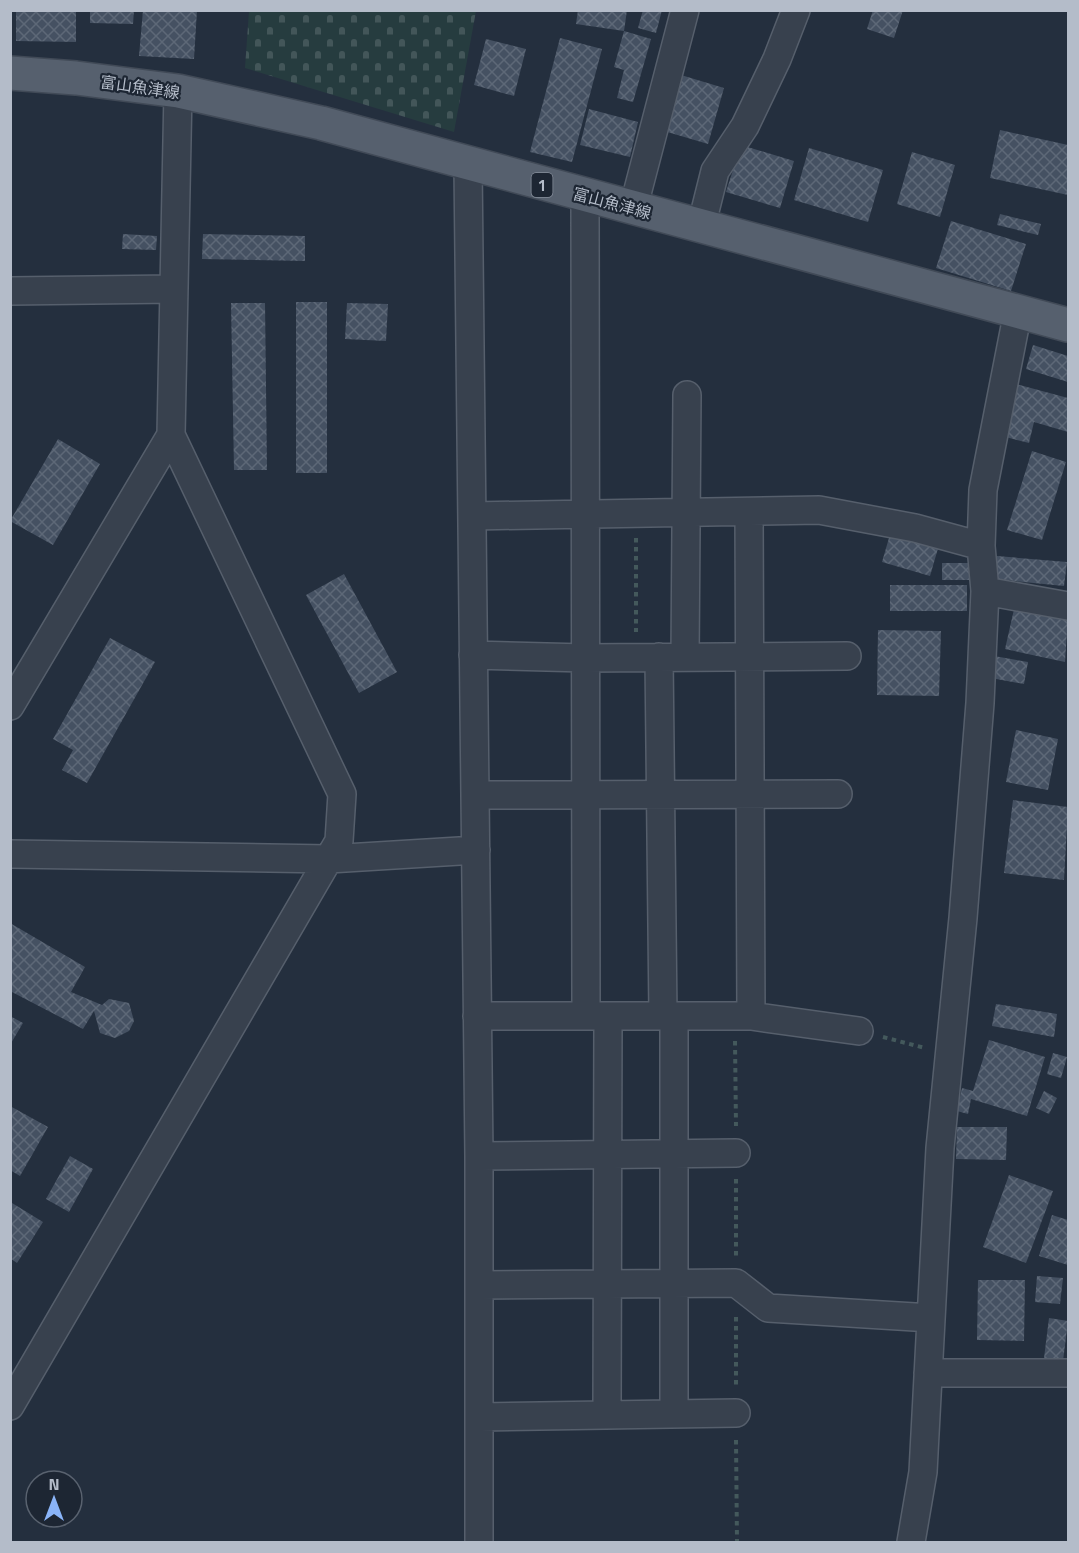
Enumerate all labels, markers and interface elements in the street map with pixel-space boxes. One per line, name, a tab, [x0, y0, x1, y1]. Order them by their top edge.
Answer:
street label: 富山魚津線	[99, 70, 181, 104]
road number: 1	[532, 173, 552, 197]
street label: 富山魚津線	[570, 181, 654, 225]
north arrow	[24, 1469, 84, 1529]
text: N	[48, 1472, 60, 1496]

